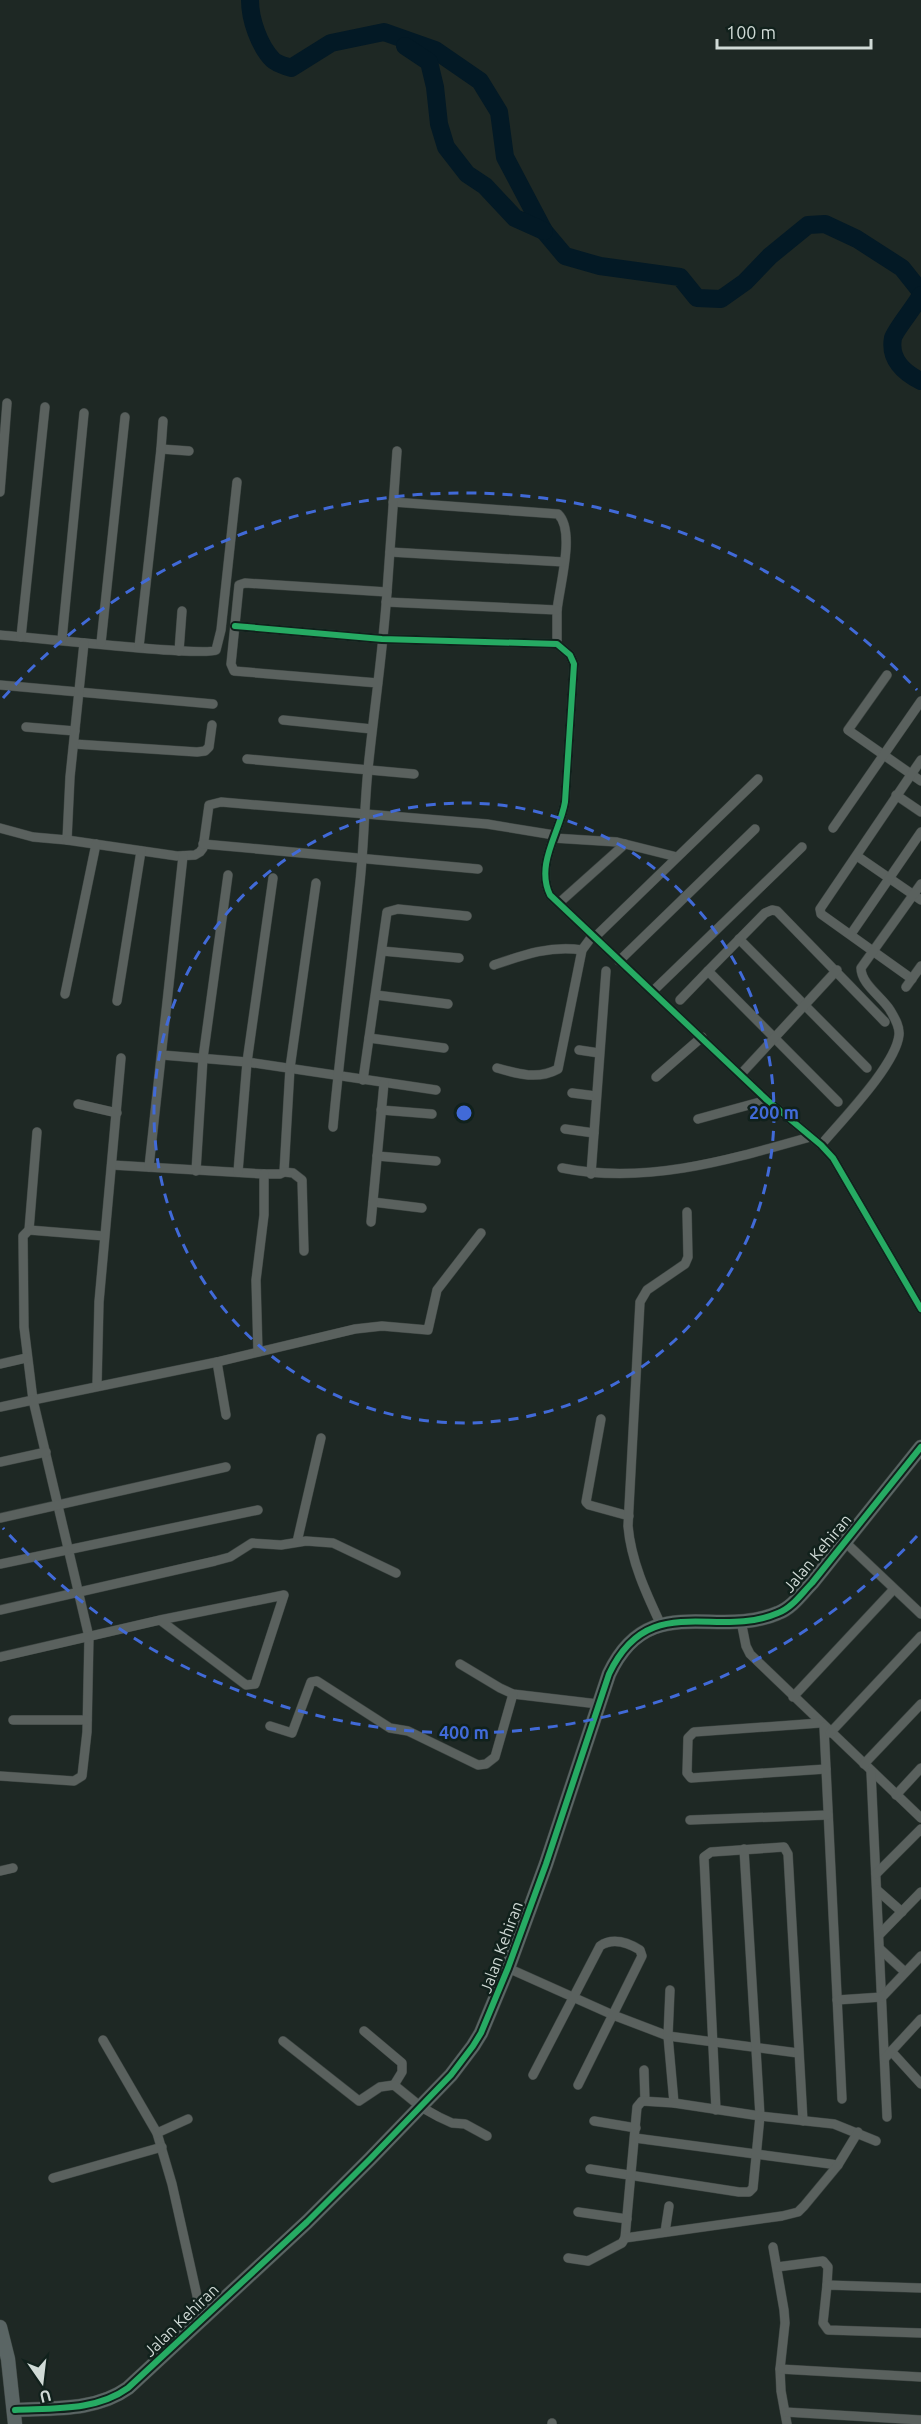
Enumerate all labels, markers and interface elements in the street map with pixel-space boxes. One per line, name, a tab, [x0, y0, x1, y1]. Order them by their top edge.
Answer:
scale bar	[717, 12, 872, 50]
text: 100 m	[726, 22, 776, 42]
text: 200 m	[749, 1102, 799, 1122]
centre of rings	[454, 1103, 474, 1123]
street label: Jalan Kehiran	[779, 1510, 855, 1596]
text: 400 m	[439, 1722, 489, 1742]
street label: Jalan Kehiran	[476, 1899, 526, 1995]
street label: Jalan Kehiran	[140, 2280, 222, 2360]
north arrow	[12, 2352, 72, 2412]
text: U	[38, 2386, 53, 2407]

